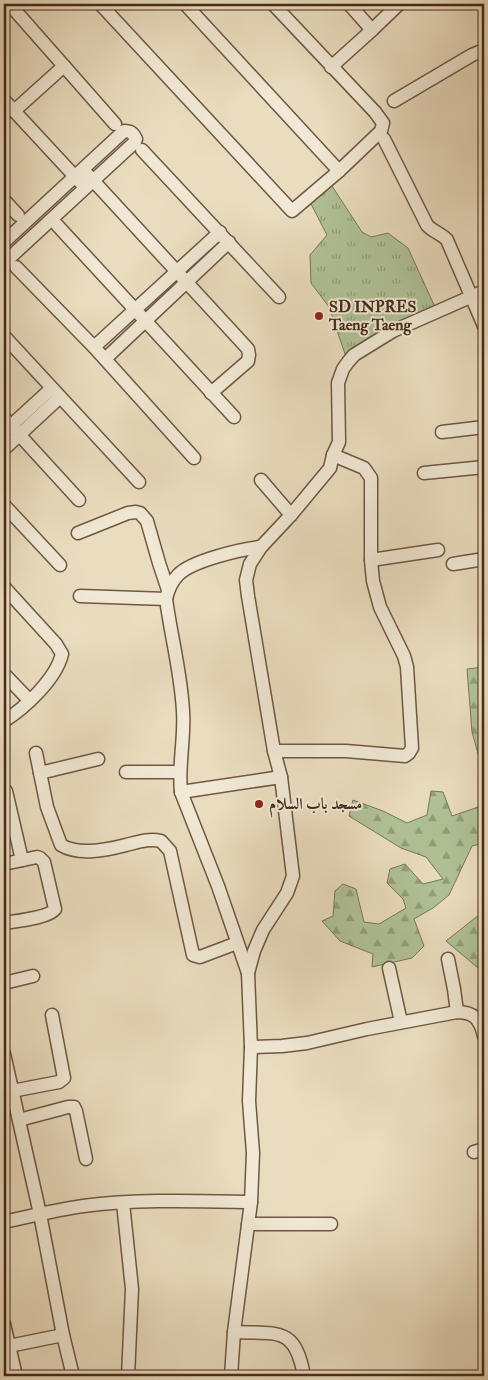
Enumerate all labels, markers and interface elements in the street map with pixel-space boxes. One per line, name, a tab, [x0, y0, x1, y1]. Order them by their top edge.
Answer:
place label: SD INPRES Taeng Taeng	[328, 297, 416, 336]
marker: SD INPRES Taeng Taeng	[313, 310, 325, 322]
place label: مسجد باب السلام	[269, 794, 362, 818]
marker: مسجد باب السلام	[253, 798, 265, 810]

